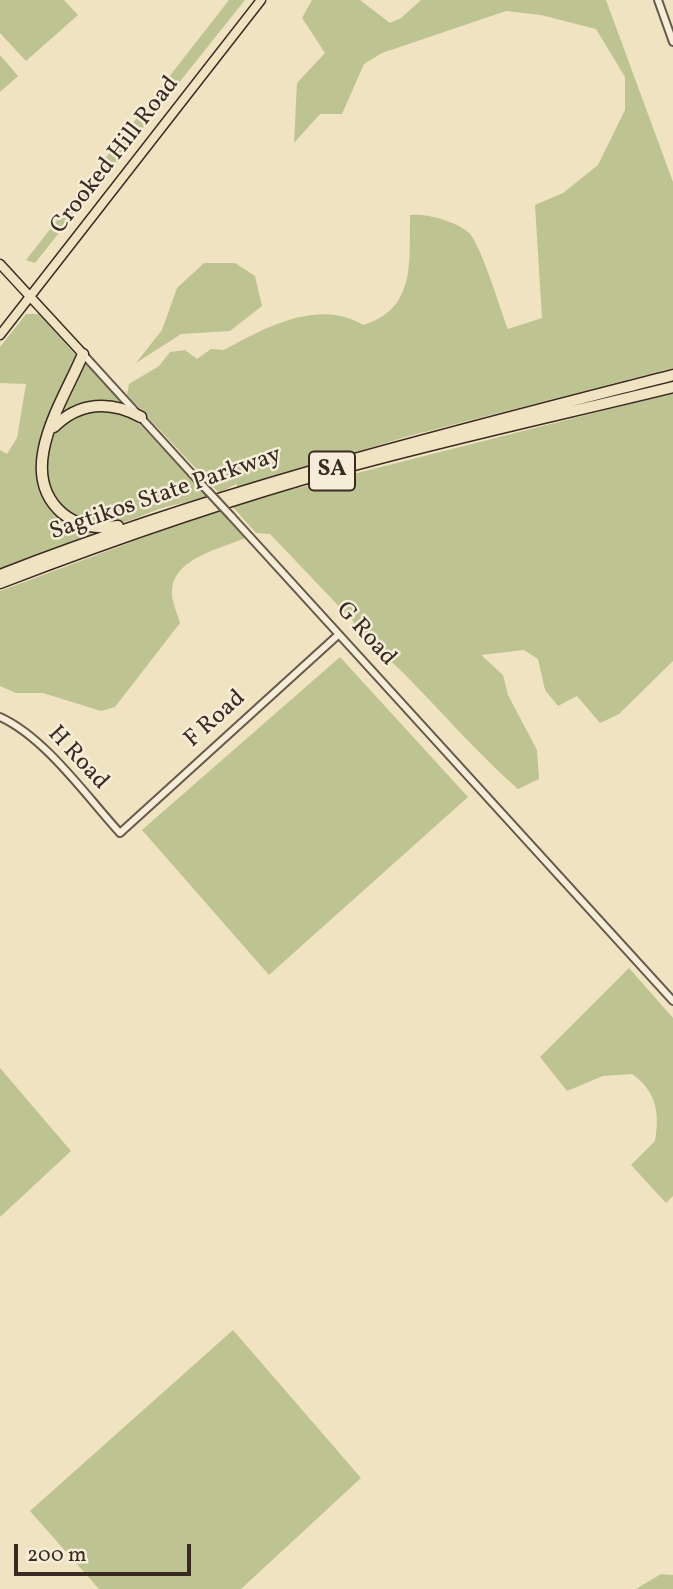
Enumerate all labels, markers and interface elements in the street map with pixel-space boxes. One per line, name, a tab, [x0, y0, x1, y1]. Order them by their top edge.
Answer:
street label: Crooked Hill Road	[46, 71, 186, 241]
street label: Sagtikos State Parkway	[46, 442, 286, 548]
road number: SA	[309, 452, 355, 491]
street label: G Road	[329, 597, 401, 673]
street label: F Road	[179, 685, 253, 755]
street label: H Road	[40, 721, 114, 797]
scale bar	[18, 1530, 194, 1574]
text: 200 m	[27, 1541, 87, 1570]

